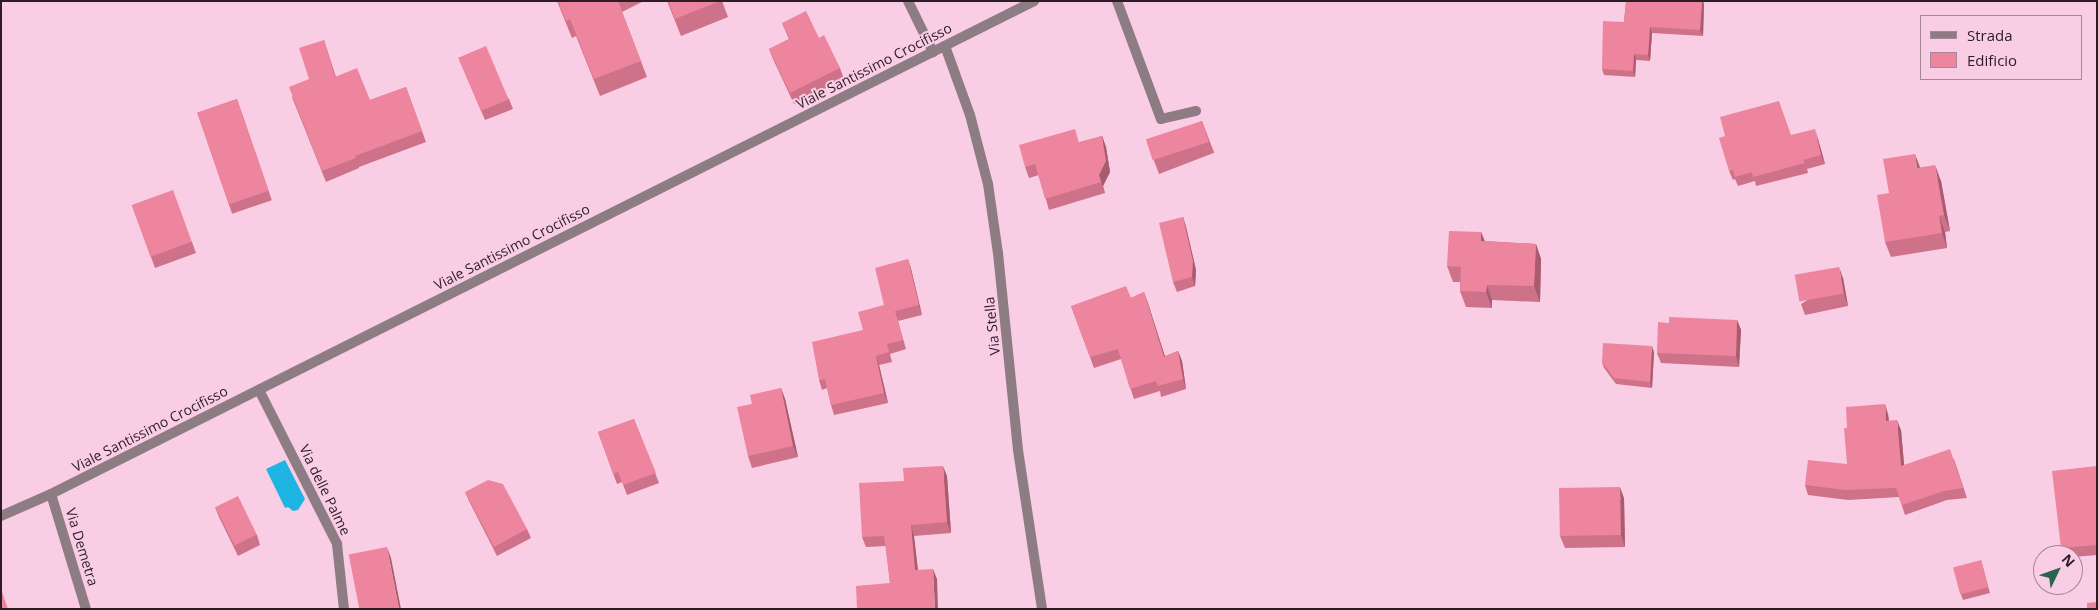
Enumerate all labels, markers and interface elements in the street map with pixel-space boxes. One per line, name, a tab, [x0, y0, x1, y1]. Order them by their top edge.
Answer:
legend	[1920, 15, 2083, 80]
street label: Viale Santissimo Crocifisso	[793, 19, 955, 113]
text: Strada	[1967, 25, 2013, 45]
text: Edificio	[1967, 50, 2017, 70]
street label: Viale Santissimo Crocifisso	[431, 200, 593, 294]
street label: Via Stella	[981, 296, 1003, 356]
street label: Viale Santissimo Crocifisso	[69, 382, 231, 476]
street label: Via delle Palme	[296, 442, 354, 538]
street label: Via Demetra	[62, 506, 102, 588]
north arrow	[2033, 545, 2083, 595]
text: N	[2058, 550, 2080, 571]

